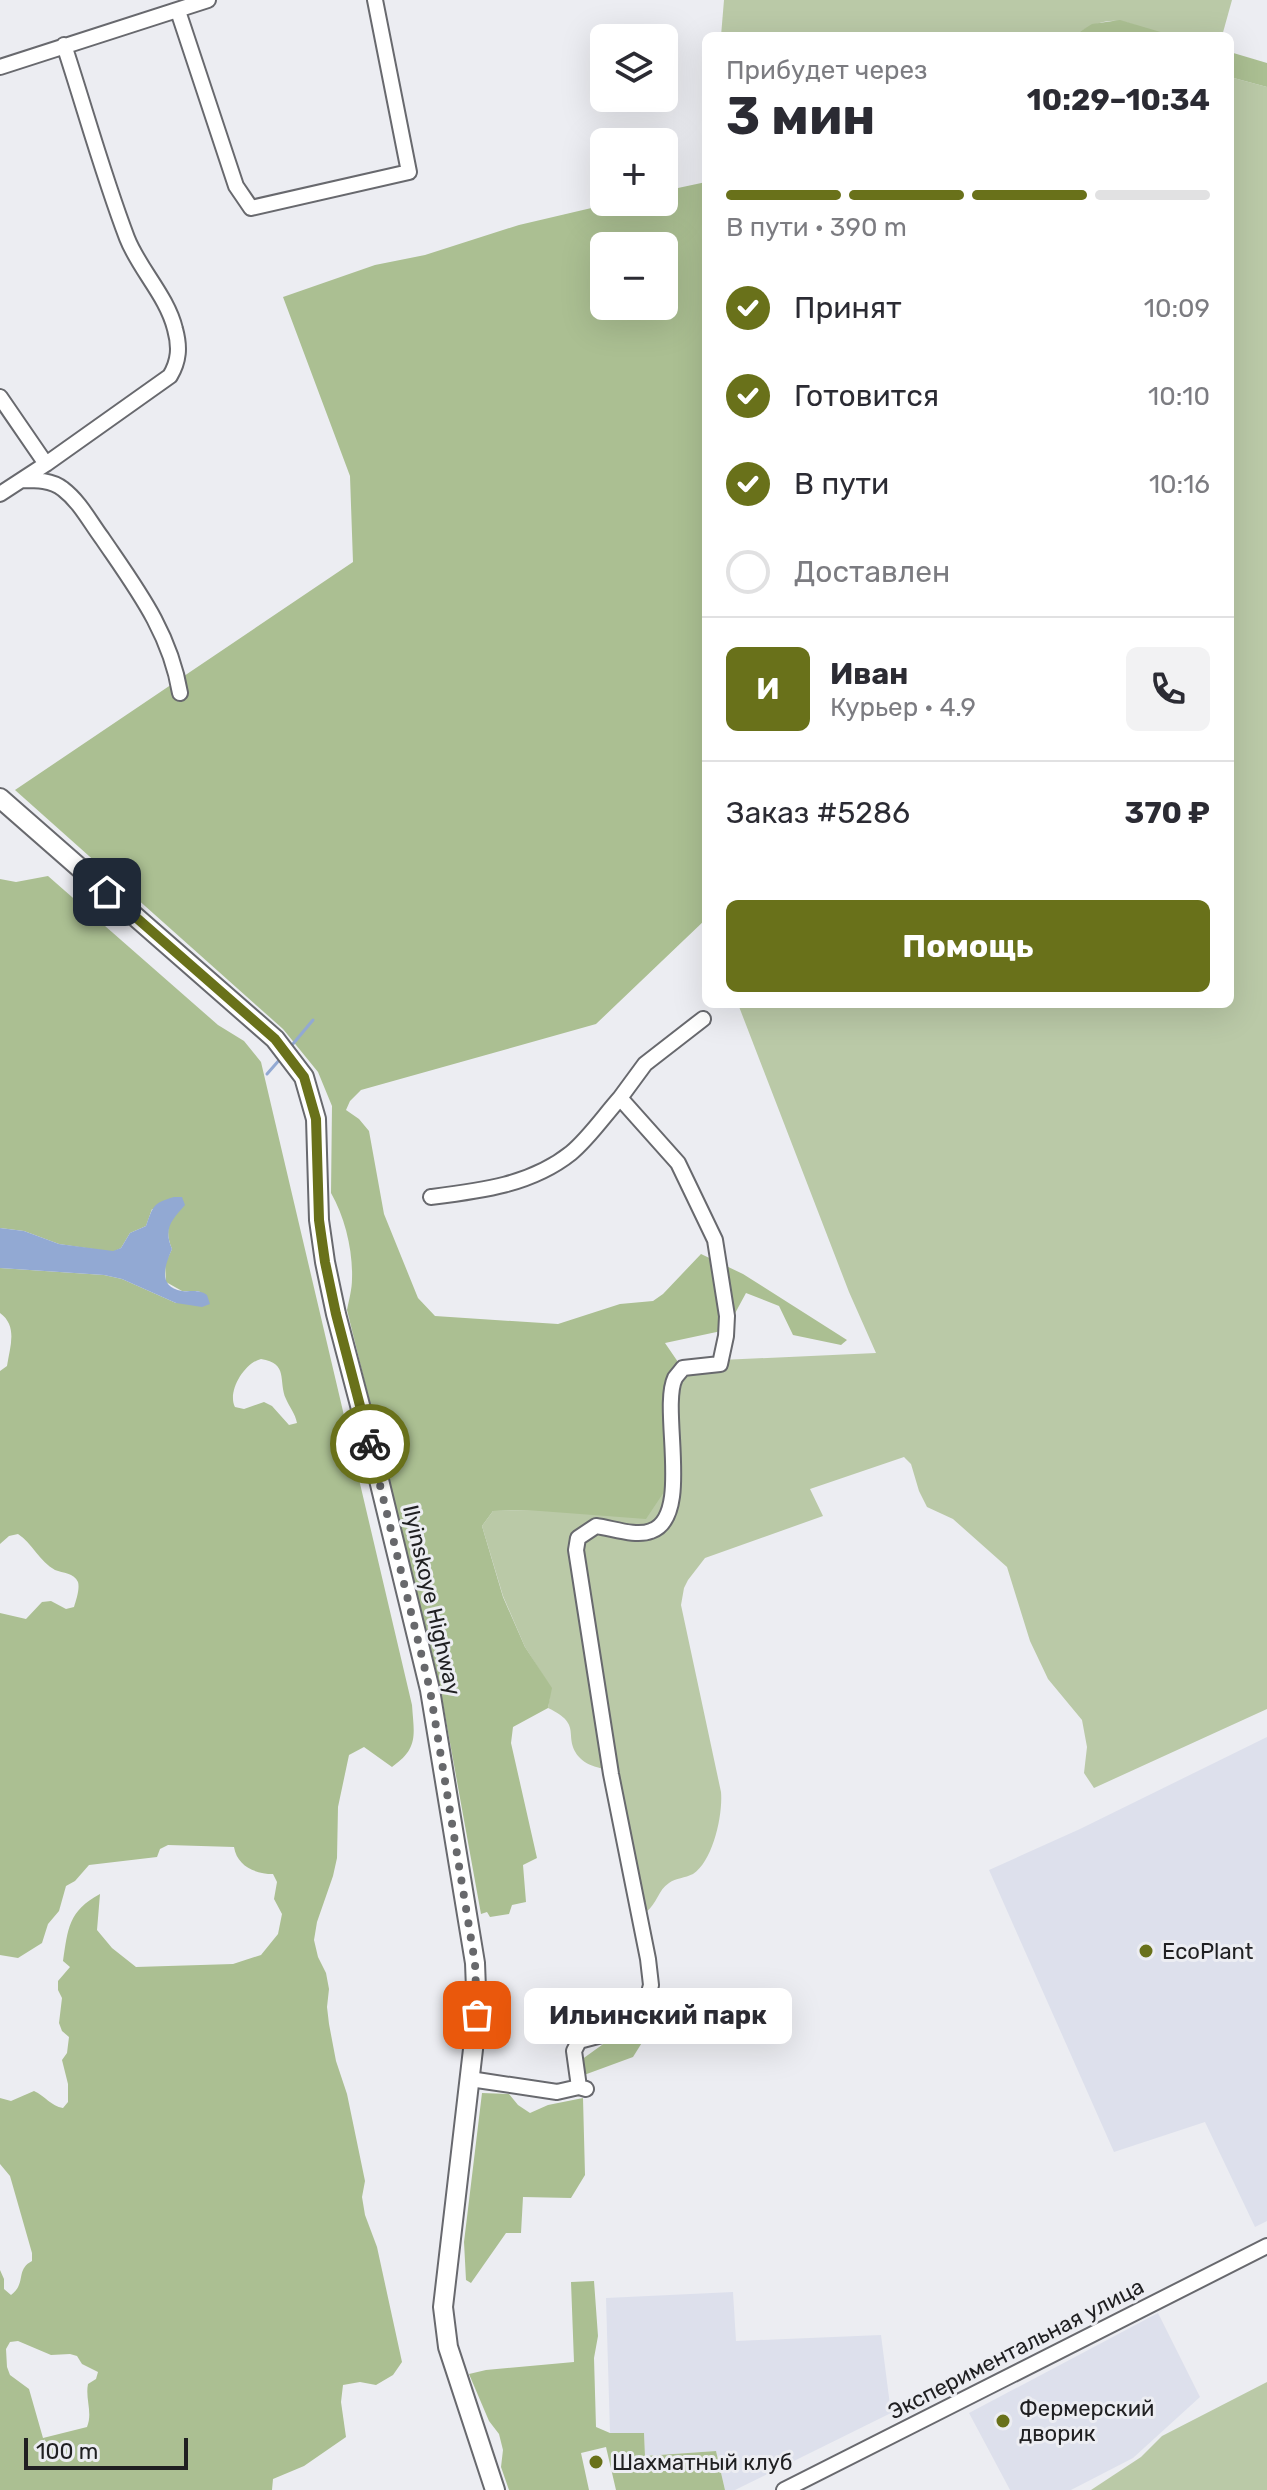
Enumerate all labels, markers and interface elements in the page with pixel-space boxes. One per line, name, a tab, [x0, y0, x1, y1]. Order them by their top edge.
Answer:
map controls	[590, 24, 678, 320]
button: layers	[590, 24, 678, 112]
text: Прибудет через	[726, 55, 927, 86]
text: 10:29–10:34	[1027, 82, 1210, 118]
text: 3 мин	[726, 85, 875, 147]
button: +	[590, 128, 678, 216]
text: В пути · 390 m	[726, 212, 907, 243]
button: −	[590, 232, 678, 320]
icon: check	[726, 286, 770, 330]
text: Принят	[794, 290, 902, 326]
text: 10:09	[1144, 293, 1210, 324]
icon: check	[726, 374, 770, 418]
text: Готовится	[794, 378, 939, 414]
text: 10:10	[1148, 381, 1210, 412]
icon: check	[726, 462, 770, 506]
text: В пути	[794, 466, 889, 502]
text: 10:16	[1149, 469, 1210, 500]
text: Доставлен	[794, 554, 950, 590]
button: phone	[1126, 647, 1210, 731]
text: Иван	[830, 656, 908, 692]
text: И	[756, 671, 780, 707]
text: Курьер · 4.9	[830, 692, 976, 723]
text: Заказ #5286	[726, 795, 910, 831]
text: 370 ₽	[1125, 795, 1210, 831]
pin	[73, 858, 141, 926]
icon: home	[85, 870, 129, 914]
button: Помощь	[726, 900, 1210, 992]
courier	[330, 1404, 410, 1484]
icon: bike	[348, 1422, 392, 1466]
street label: Ilyinskoye Highway	[397, 1502, 467, 1698]
place label: EcoPlant	[1162, 1938, 1254, 1965]
marker: EcoPlant	[1137, 1942, 1155, 1960]
pin	[443, 1981, 511, 2049]
callout: Ильинский парк	[525, 1987, 793, 2043]
icon: bag	[455, 1993, 499, 2037]
text: Ильинский парк	[549, 2000, 767, 2031]
street label: Экспериментальная улица	[884, 2273, 1148, 2425]
place label: Фермерский дворик	[1019, 2395, 1154, 2447]
marker: Фермерский дворик	[994, 2412, 1012, 2430]
scale bar	[24, 2434, 188, 2470]
text: 100 m	[36, 2438, 98, 2465]
place label: Шахматный клуб	[612, 2449, 793, 2476]
marker: Шахматный клуб	[587, 2453, 605, 2471]

